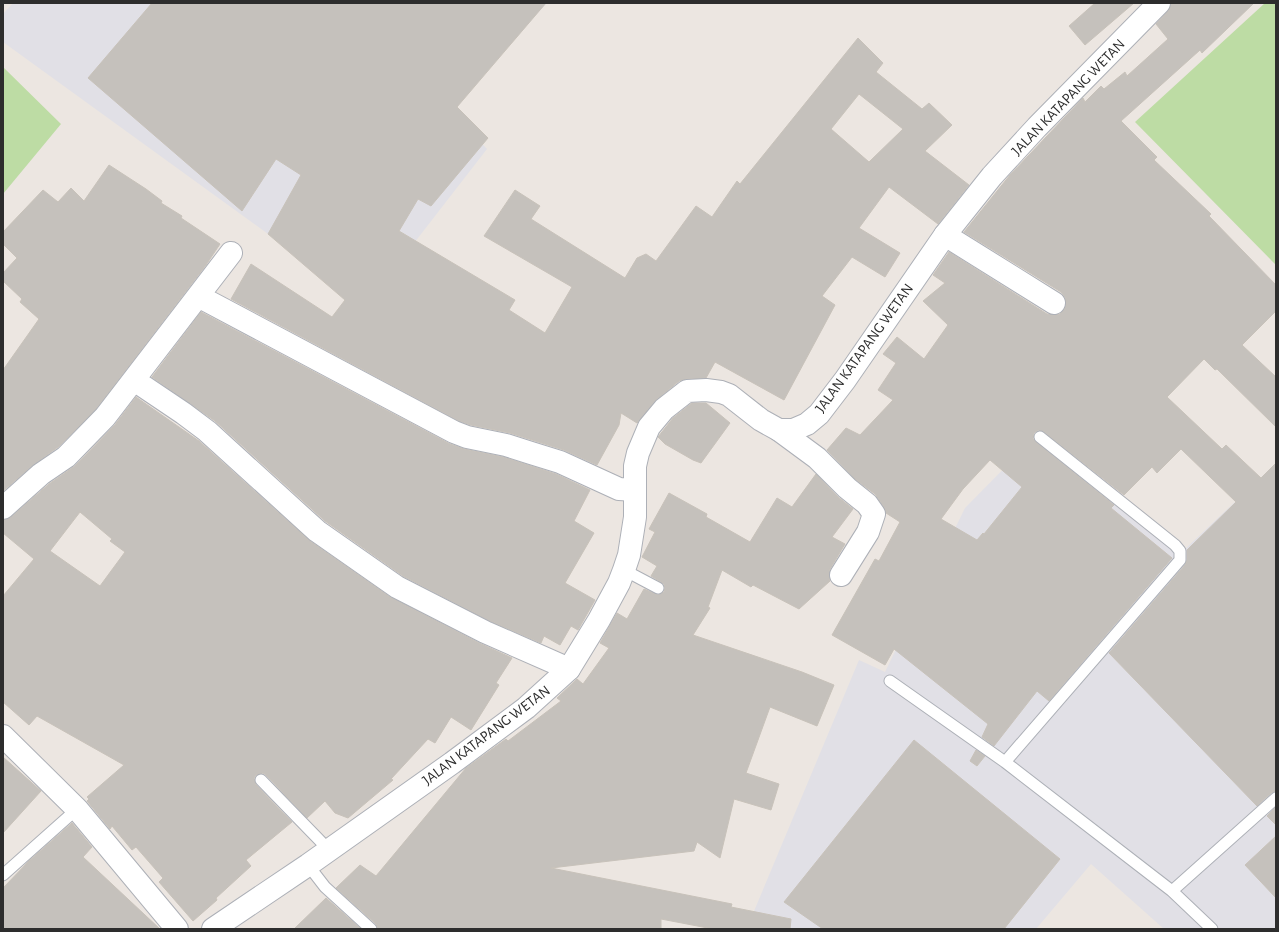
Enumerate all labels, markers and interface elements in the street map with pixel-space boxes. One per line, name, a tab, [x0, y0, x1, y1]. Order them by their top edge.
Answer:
street label: JALAN KATAPANG WETAN	[1009, 36, 1128, 158]
street label: JALAN KATAPANG WETAN	[813, 281, 916, 416]
street label: JALAN KATAPANG WETAN	[420, 683, 553, 788]

